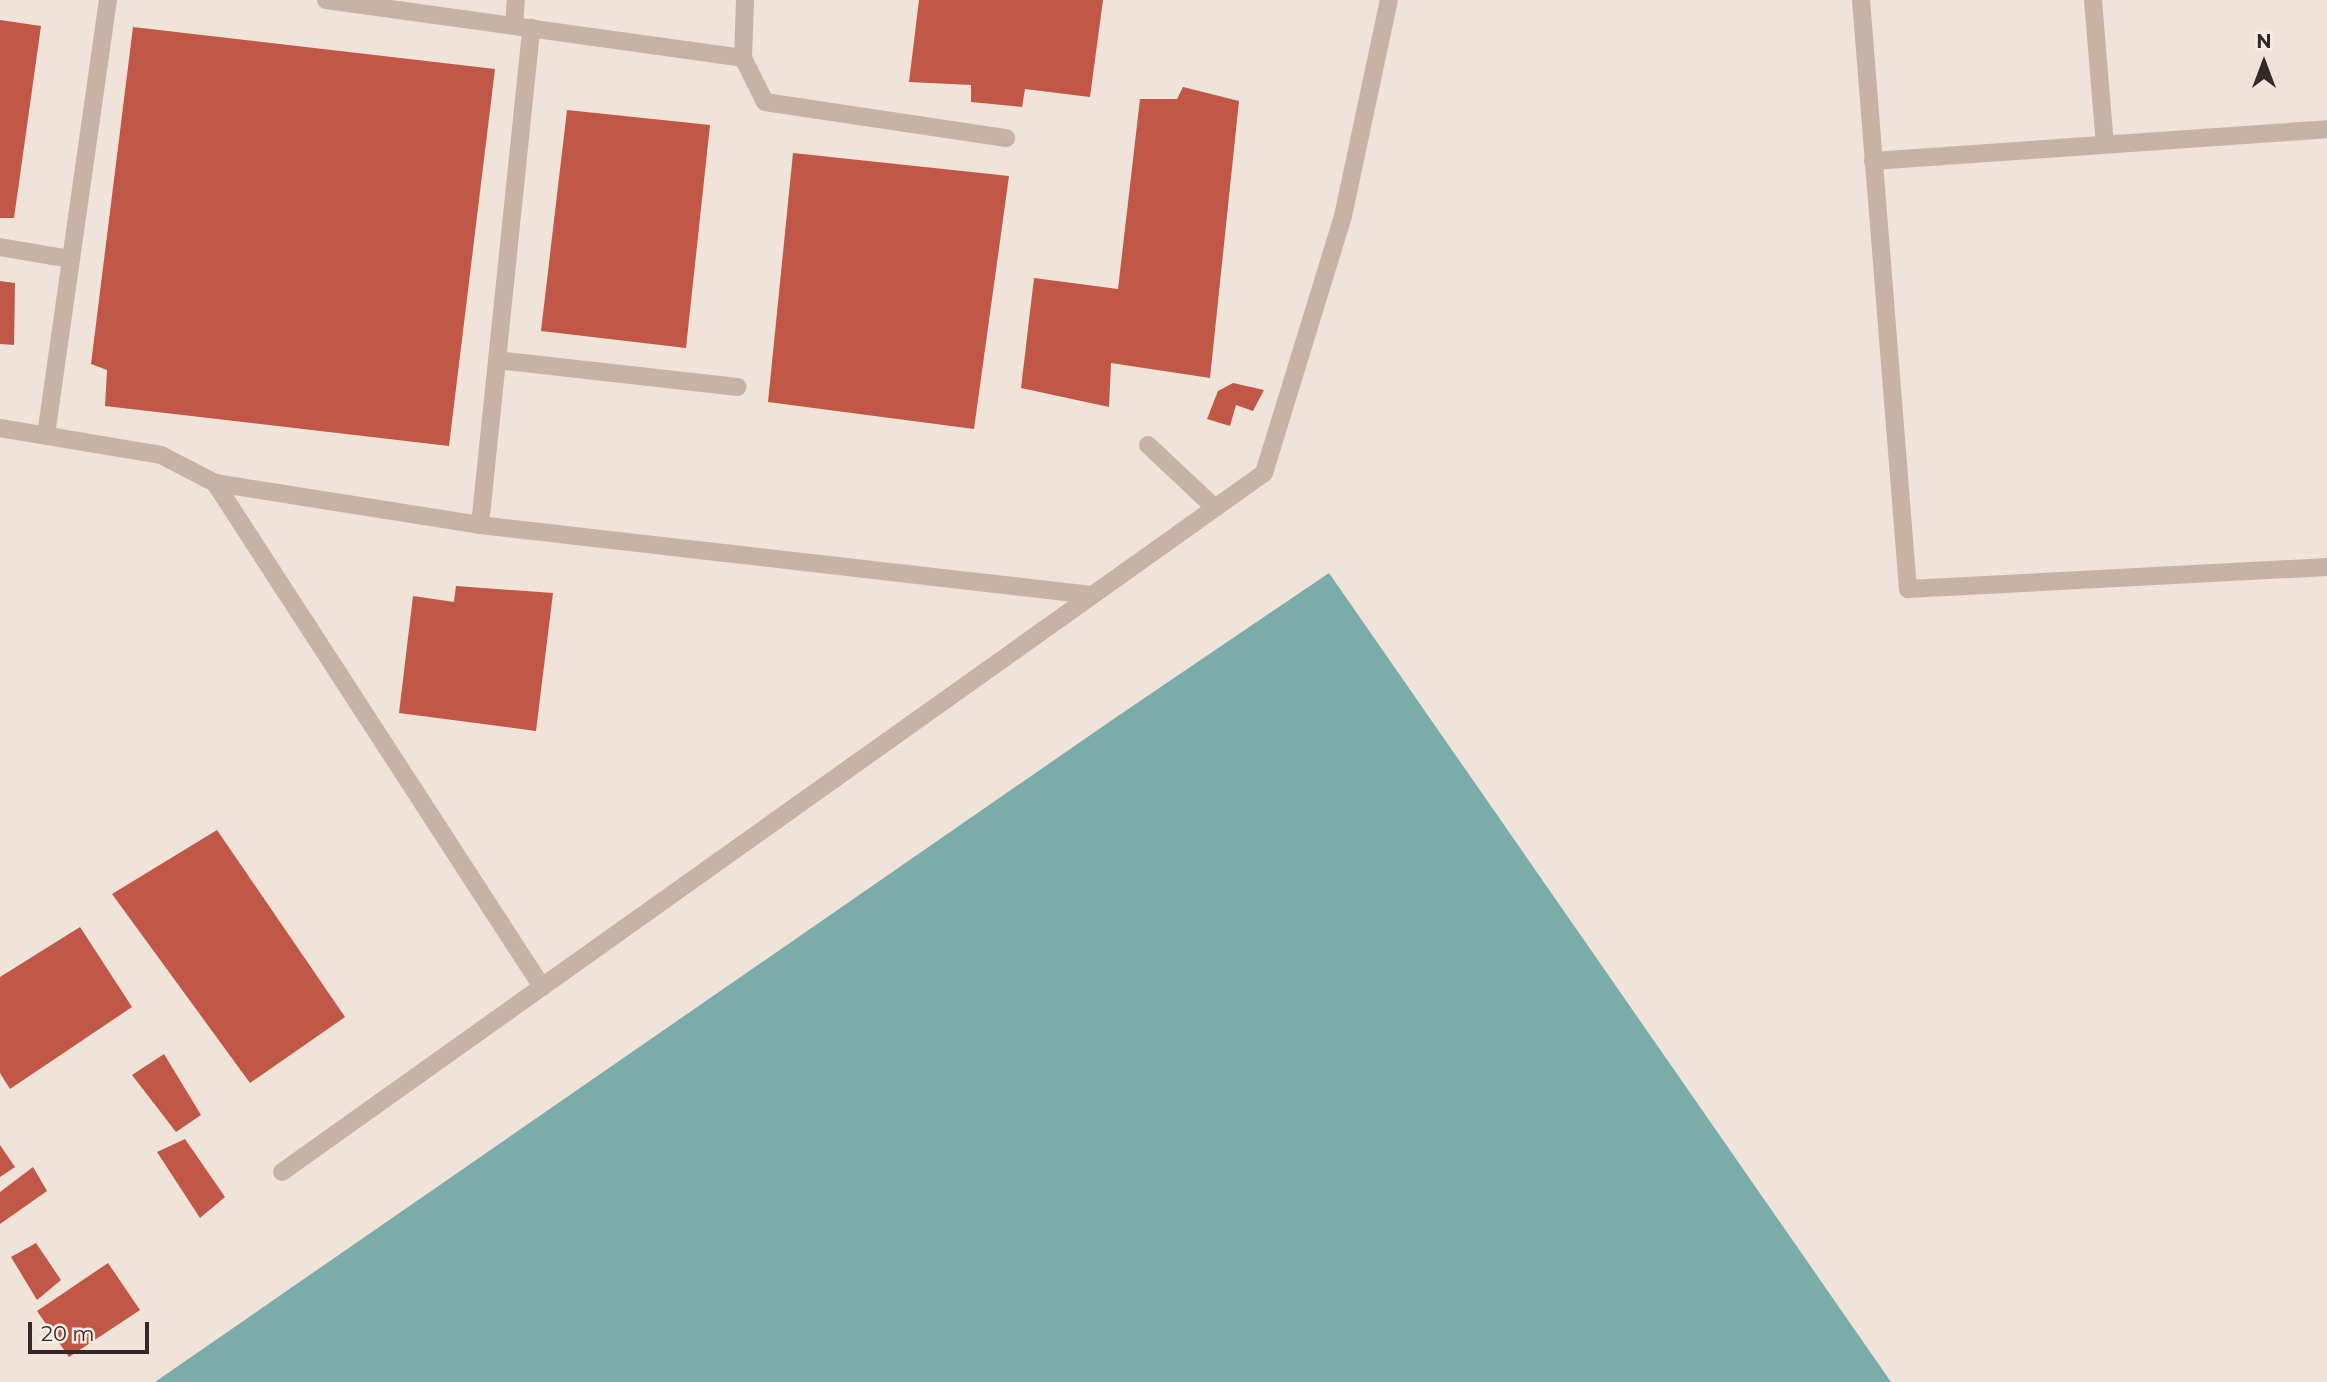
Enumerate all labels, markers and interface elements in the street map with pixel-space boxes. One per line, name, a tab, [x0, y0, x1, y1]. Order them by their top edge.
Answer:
north arrow	[2229, 28, 2299, 98]
text: N	[2256, 30, 2272, 53]
scale bar	[32, 1308, 152, 1352]
text: 20 m	[41, 1321, 95, 1346]

